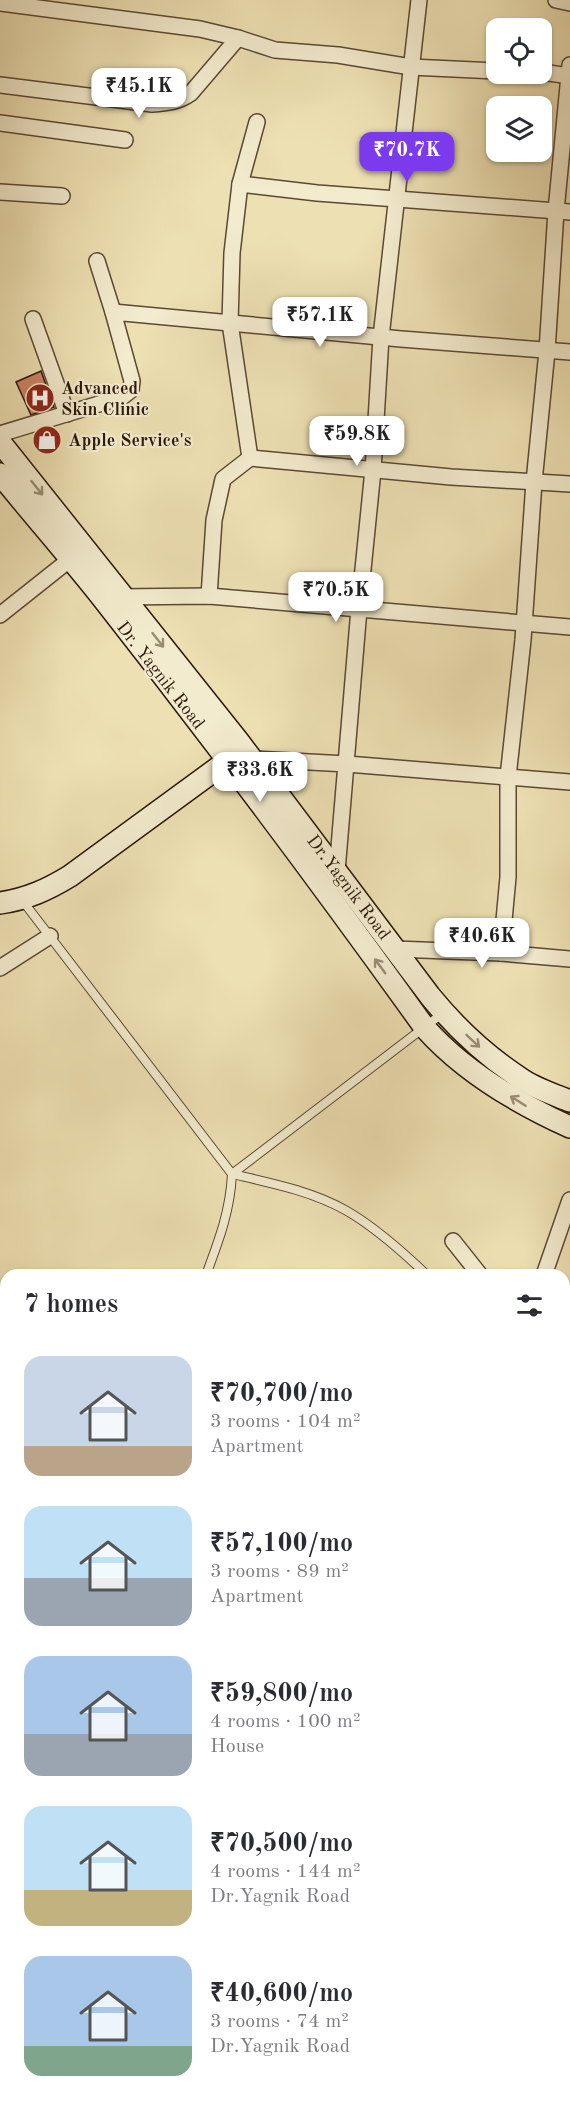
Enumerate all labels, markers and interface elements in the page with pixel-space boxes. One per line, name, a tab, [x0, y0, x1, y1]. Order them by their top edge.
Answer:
map controls	[486, 18, 552, 162]
button: locate	[486, 18, 552, 84]
pin: ₹45.1K	[90, 68, 188, 119]
text: ₹45.1K	[105, 77, 173, 97]
button: layers	[486, 96, 552, 162]
pin: ₹70.7K	[358, 132, 456, 183]
text: ₹70.7K	[373, 141, 441, 161]
pin: ₹57.1K	[271, 297, 369, 348]
text: ₹57.1K	[286, 306, 354, 326]
place label: Advanced Skin Clinic	[61, 380, 149, 419]
hospital icon: Advanced Skin Clinic	[24, 382, 56, 414]
pin: ₹59.8K	[308, 416, 406, 467]
shop icon: Apple Service's	[31, 424, 63, 456]
text: ₹59.8K	[323, 425, 391, 445]
place label: Apple Service's	[68, 432, 192, 450]
one-way arrow	[30, 480, 43, 496]
pin: ₹70.5K	[287, 572, 385, 623]
text: ₹70.5K	[302, 581, 370, 601]
street label: Dr. Yagnik Road	[113, 618, 208, 733]
one-way arrow	[152, 632, 165, 648]
pin: ₹33.6K	[211, 752, 309, 803]
text: ₹33.6K	[226, 761, 294, 781]
street label: Dr.Yagnik Road	[303, 832, 393, 943]
pin: ₹40.6K	[433, 918, 531, 969]
text: ₹40.6K	[448, 927, 516, 947]
one-way arrow	[374, 958, 386, 974]
one-way arrow	[465, 1034, 480, 1049]
one-way arrow	[510, 1094, 527, 1106]
icon: filters	[513, 1289, 546, 1322]
text: 7 homes	[24, 1292, 118, 1318]
icon: home	[72, 1380, 144, 1452]
text: ₹70,700/mo	[210, 1381, 353, 1407]
text: 3 rooms · 104 m²	[210, 1412, 360, 1432]
text: Apartment	[210, 1437, 304, 1457]
icon: home	[72, 1530, 144, 1602]
text: ₹57,100/mo	[210, 1531, 353, 1557]
text: 3 rooms · 89 m²	[210, 1562, 349, 1582]
text: Apartment	[210, 1587, 304, 1607]
icon: home	[72, 1680, 144, 1752]
text: ₹59,800/mo	[210, 1681, 353, 1707]
text: 4 rooms · 100 m²	[210, 1712, 360, 1732]
text: House	[210, 1737, 264, 1757]
icon: home	[72, 1830, 144, 1902]
text: ₹70,500/mo	[210, 1831, 353, 1857]
text: 4 rooms · 144 m²	[210, 1862, 360, 1882]
text: Dr.Yagnik Road	[210, 1887, 350, 1907]
icon: home	[72, 1980, 144, 2052]
text: ₹40,600/mo	[210, 1981, 353, 2007]
text: 3 rooms · 74 m²	[210, 2012, 349, 2032]
text: Dr.Yagnik Road	[210, 2037, 350, 2057]

